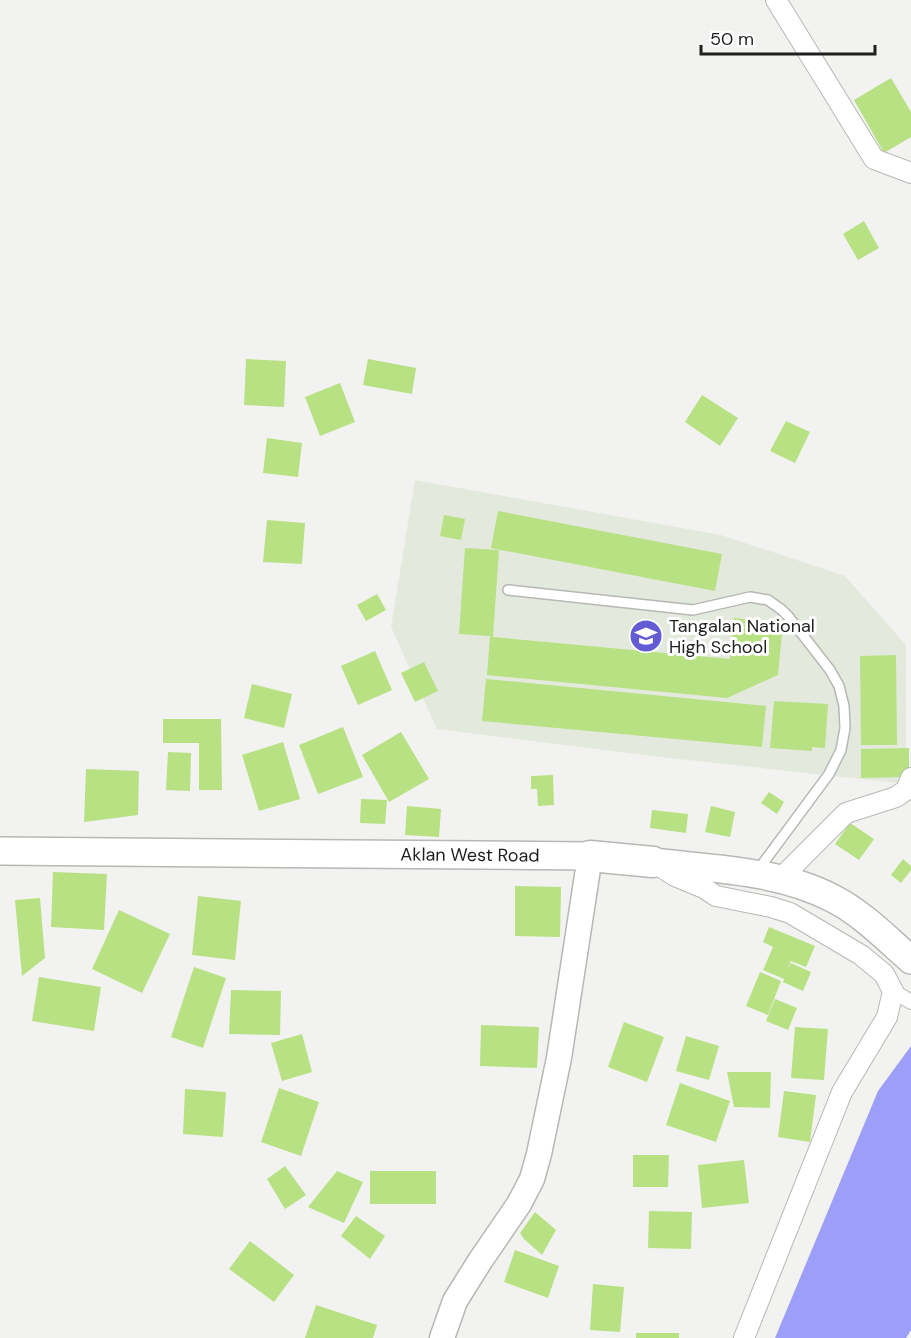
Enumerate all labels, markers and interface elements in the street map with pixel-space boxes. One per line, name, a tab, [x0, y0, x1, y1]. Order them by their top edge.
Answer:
scale bar	[701, 18, 875, 56]
text: 50 m	[710, 27, 754, 51]
place label: Tangalan National High School	[669, 614, 815, 659]
school or university icon: Tangalan National High School	[628, 618, 664, 654]
street label: Aklan West Road	[400, 842, 540, 868]

